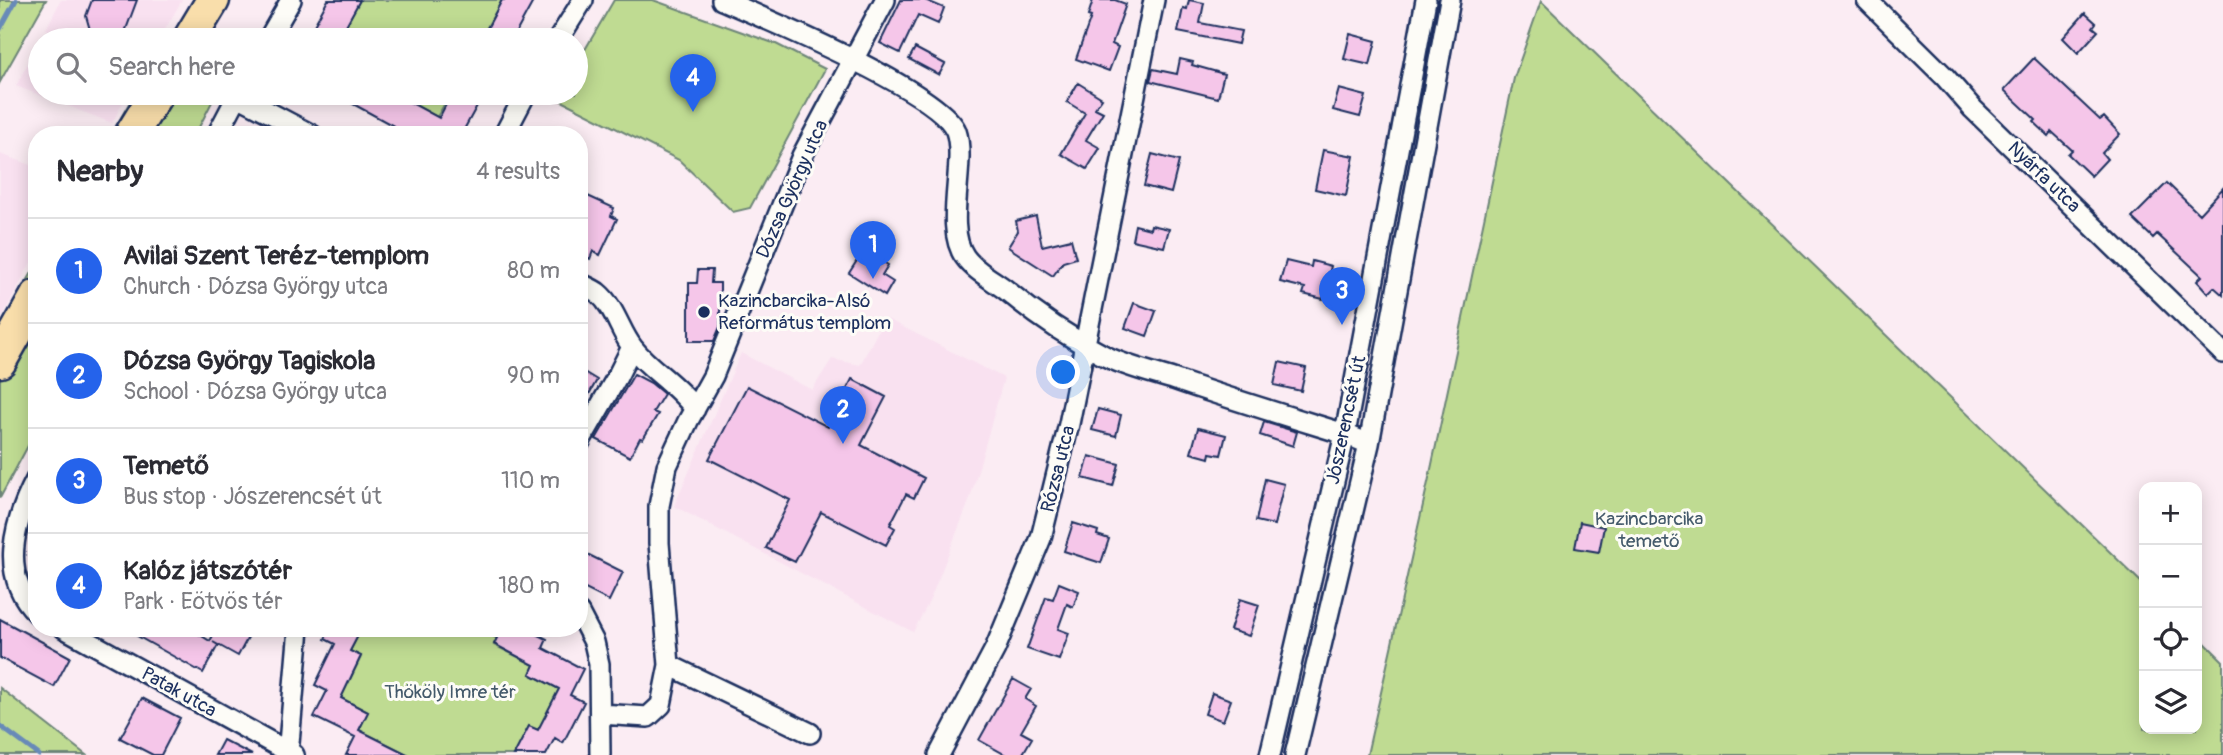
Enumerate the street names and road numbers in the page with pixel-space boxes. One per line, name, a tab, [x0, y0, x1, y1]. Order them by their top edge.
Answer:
street label: Dózsa György utca	[751, 116, 833, 262]
street label: Nyárfa utca	[2002, 136, 2086, 218]
street label: Jószerencsét út	[1321, 353, 1371, 487]
street label: Rózsa utca	[1036, 423, 1080, 515]
street label: Patak utca	[137, 662, 221, 723]

